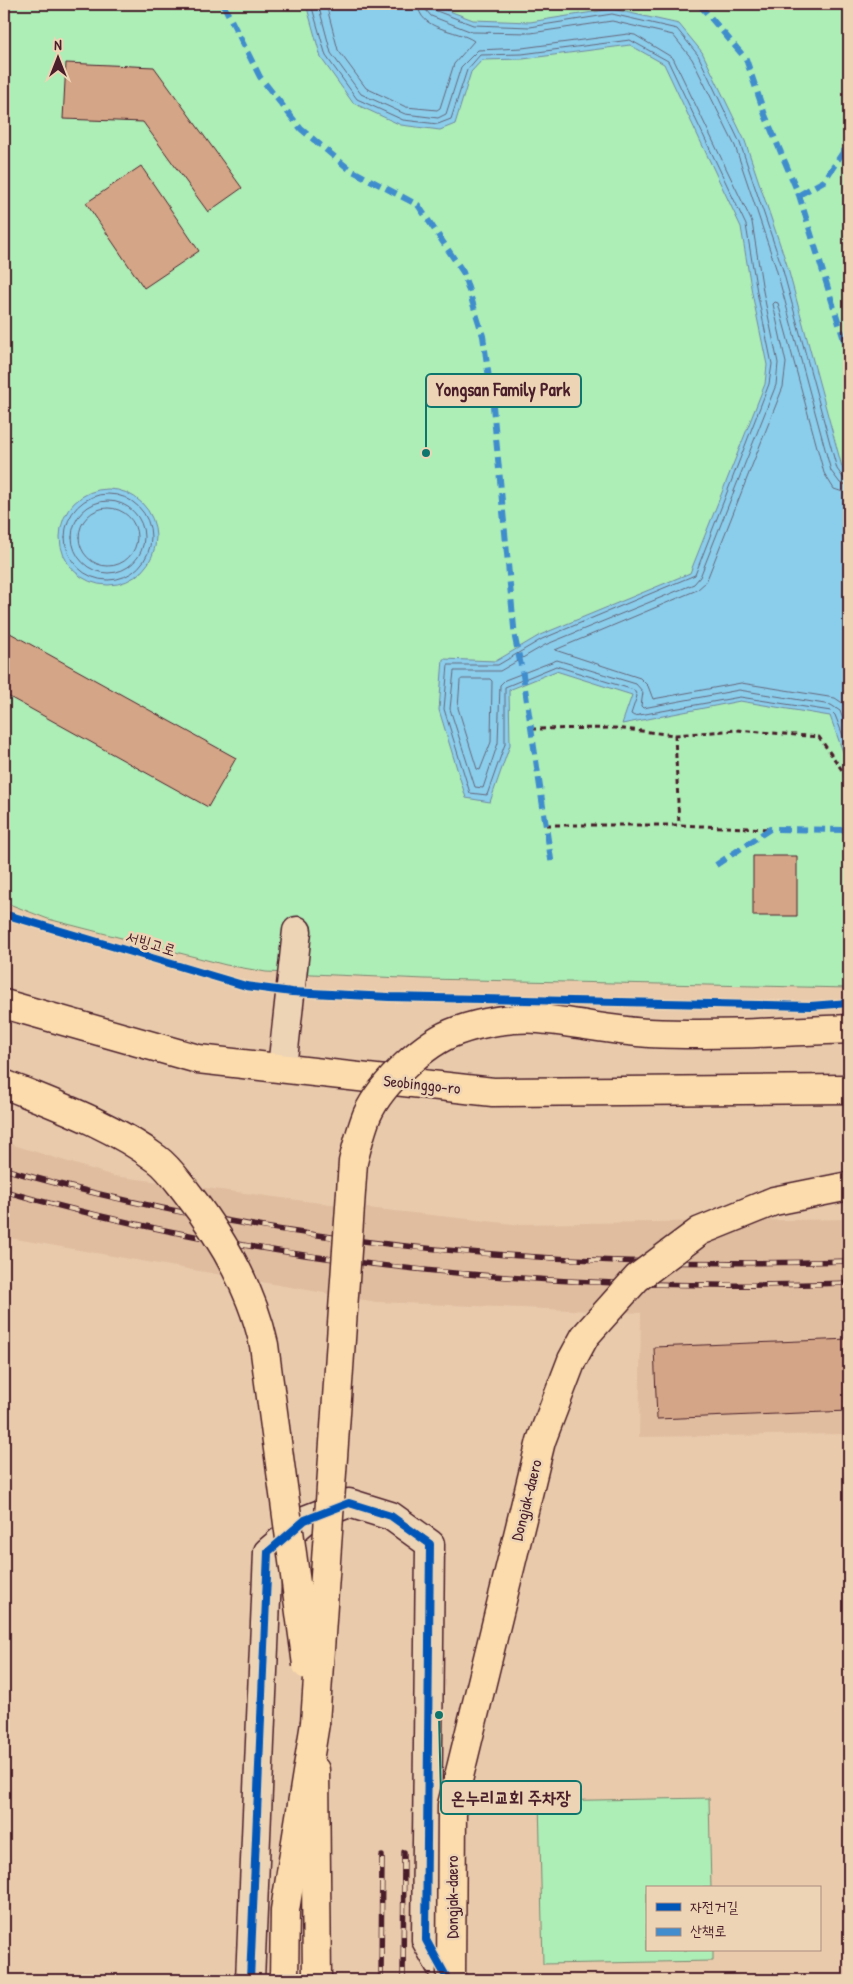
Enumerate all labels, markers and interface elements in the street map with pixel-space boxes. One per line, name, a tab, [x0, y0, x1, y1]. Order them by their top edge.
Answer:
north arrow	[32, 32, 82, 82]
text: N	[54, 35, 62, 54]
callout: Yongsan Family Park	[426, 374, 581, 407]
text: Yongsan Family Park	[436, 377, 571, 403]
street label: 서빙고로	[123, 925, 179, 961]
street label: Seobinggo-ro	[382, 1069, 462, 1099]
street label: Dongjak-daero	[505, 1457, 547, 1543]
callout: 온누리교회 주차장	[441, 1781, 581, 1814]
text: 온누리교회 주차장	[451, 1785, 572, 1810]
street label: Dongjak-daero	[441, 1855, 463, 1939]
legend	[646, 1886, 820, 1952]
text: 자전거길	[690, 1896, 738, 1917]
text: 산책로	[690, 1920, 726, 1941]

